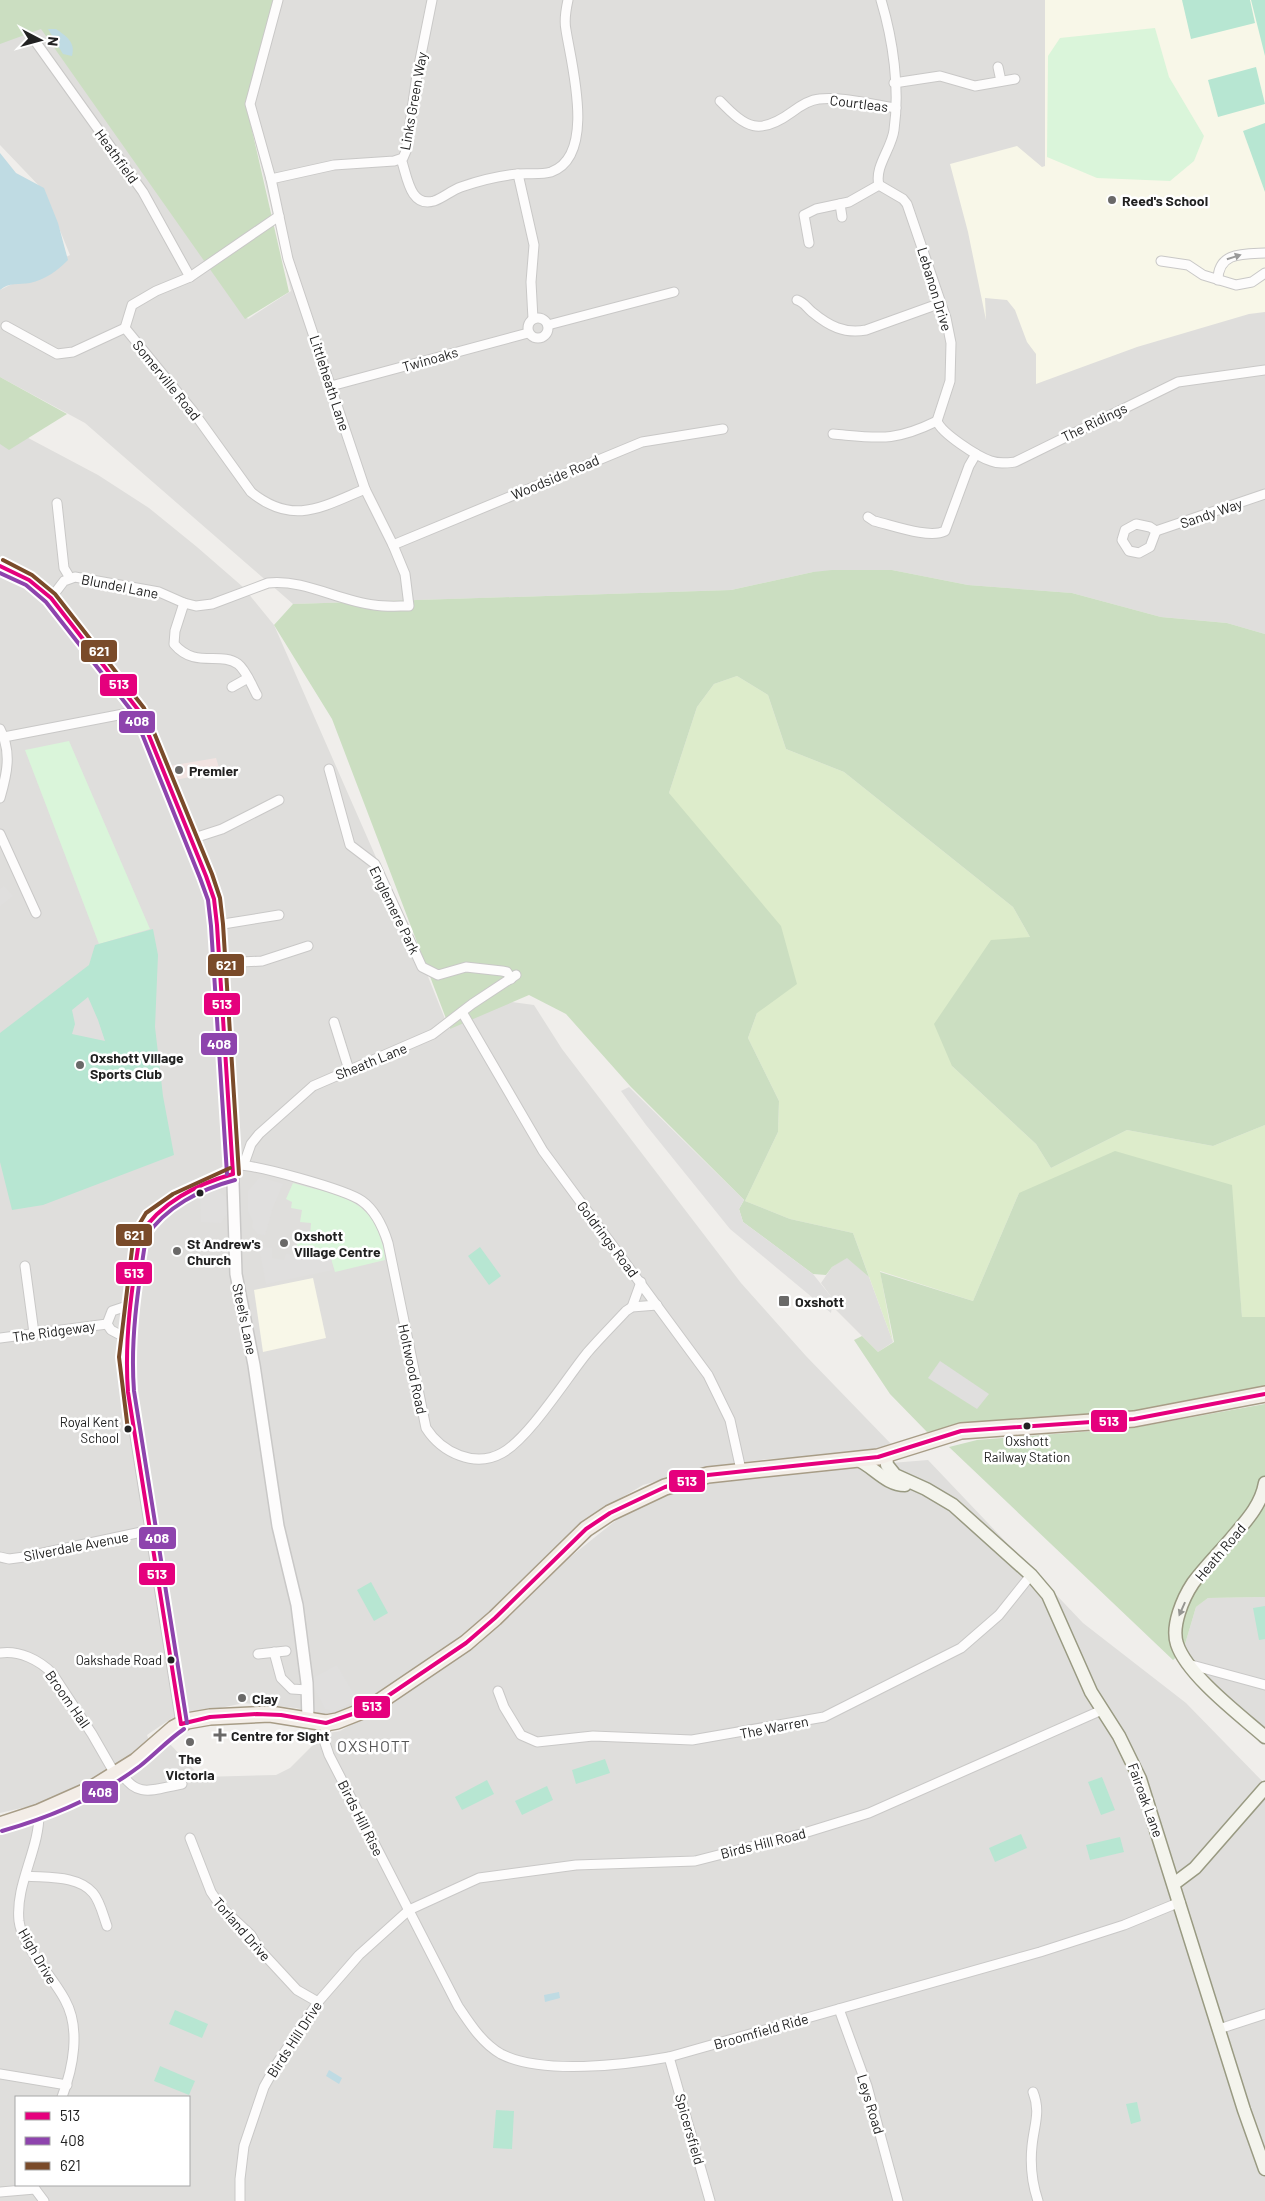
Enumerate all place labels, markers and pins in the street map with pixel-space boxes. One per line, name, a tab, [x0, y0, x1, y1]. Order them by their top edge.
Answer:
place label: Reed's School	[1122, 192, 1208, 209]
marker: Reed's School	[1106, 194, 1118, 206]
place label: Premier	[189, 762, 239, 779]
marker: Premier	[173, 764, 185, 776]
place label: Oxshott Village Sports Club	[90, 1049, 184, 1082]
marker: Oxshott Village Sports Club	[74, 1059, 86, 1071]
unlabelled marker	[195, 1188, 205, 1198]
place label: Oxshott Village Centre	[294, 1227, 381, 1260]
place label: St Andrew's Church	[187, 1235, 261, 1268]
marker: Oxshott Village Centre	[278, 1237, 290, 1249]
marker: St Andrew's Church	[171, 1245, 183, 1257]
place label: Oxshott	[795, 1293, 844, 1310]
marker: Oxshott	[777, 1294, 791, 1308]
place label: Royal Kent School	[60, 1414, 119, 1446]
marker: Oxshott Railway Station	[1022, 1421, 1032, 1431]
marker: Royal Kent School	[123, 1424, 133, 1434]
place label: Oxshott Railway Station	[984, 1433, 1070, 1465]
place label: Oakshade Road	[76, 1652, 162, 1668]
marker: Oakshade Road	[166, 1655, 176, 1665]
place label: Clay	[252, 1690, 278, 1707]
marker: Clay	[236, 1692, 248, 1704]
place label: Centre for Sight	[231, 1727, 329, 1744]
marker: Centre for Sight	[213, 1728, 227, 1742]
marker: The Victoria	[184, 1736, 196, 1748]
place label: The Victoria	[165, 1750, 215, 1783]

